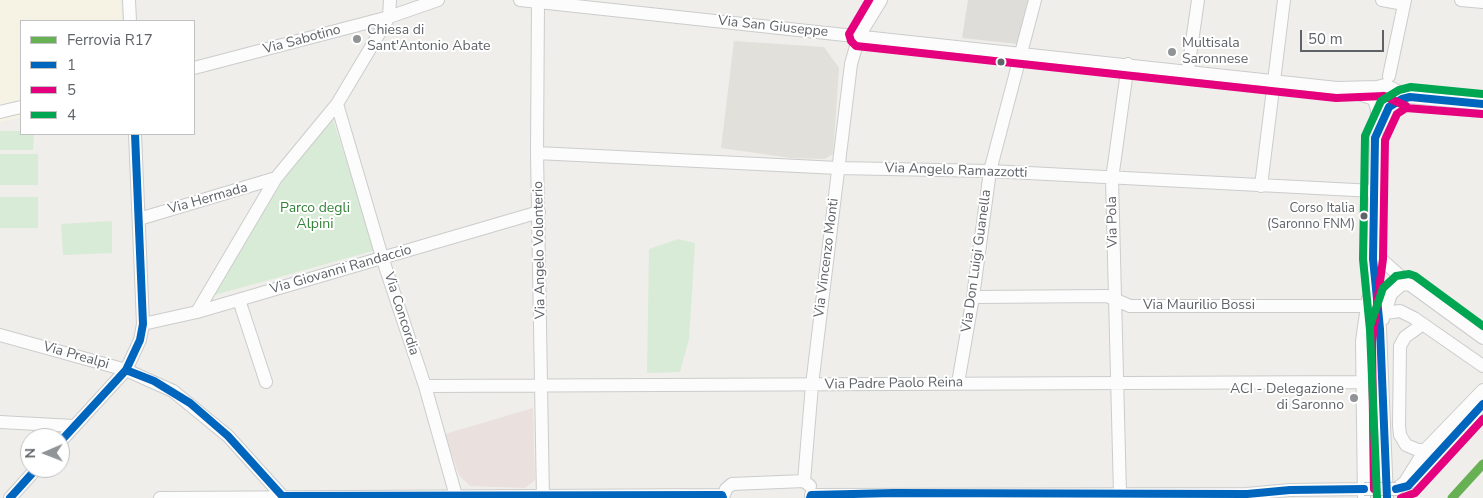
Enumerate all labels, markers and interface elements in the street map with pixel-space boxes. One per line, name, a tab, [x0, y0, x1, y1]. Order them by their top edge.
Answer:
street label: Via San Giuseppe	[717, 13, 829, 41]
legend	[20, 20, 195, 135]
scale bar	[1303, 20, 1387, 52]
street label: Via Sabotino	[261, 22, 343, 58]
place label: Chiesa di Sant'Antonio Abate	[367, 23, 490, 56]
text: 50 m	[1308, 29, 1343, 49]
text: Ferrovia R17	[67, 30, 153, 50]
marker: Chiesa di Sant'Antonio Abate	[351, 33, 363, 45]
place label: Multisala Saronnese	[1182, 36, 1248, 68]
marker: Multisala Saronnese	[1166, 46, 1178, 58]
text: 1	[67, 55, 76, 75]
unlabelled marker	[996, 57, 1006, 67]
text: 5	[67, 80, 76, 100]
text: 4	[67, 105, 76, 125]
street label: Via Angelo Ramazzotti	[884, 160, 1028, 182]
street label: Via Hermada	[166, 180, 250, 218]
street label: Via Angelo Volonterio	[530, 181, 550, 319]
street label: Via Don Luigi Guanella	[959, 189, 995, 333]
street label: Via Pola	[1104, 196, 1122, 248]
street label: Via Vincenzo Monti	[811, 197, 843, 319]
park label: Parco degli Alpini	[280, 201, 350, 233]
place label: Corso Italia (Saronno FNM)	[1267, 201, 1355, 232]
marker: Corso Italia (Saronno FNM)	[1359, 211, 1369, 221]
street label: Via Giovanni Randaccio	[268, 242, 414, 298]
street label: Via Concordia	[380, 270, 422, 358]
street label: Via Maurilio Bossi	[1143, 298, 1255, 314]
street label: Via Prealpi	[41, 339, 111, 373]
street label: Via Padre Paolo Reina	[825, 374, 963, 394]
place label: ACI - Delegazione di Saronno	[1230, 382, 1344, 414]
marker: ACI - Delegazione di Saronno	[1348, 392, 1360, 404]
north arrow	[20, 428, 70, 478]
text: N	[21, 448, 40, 459]

